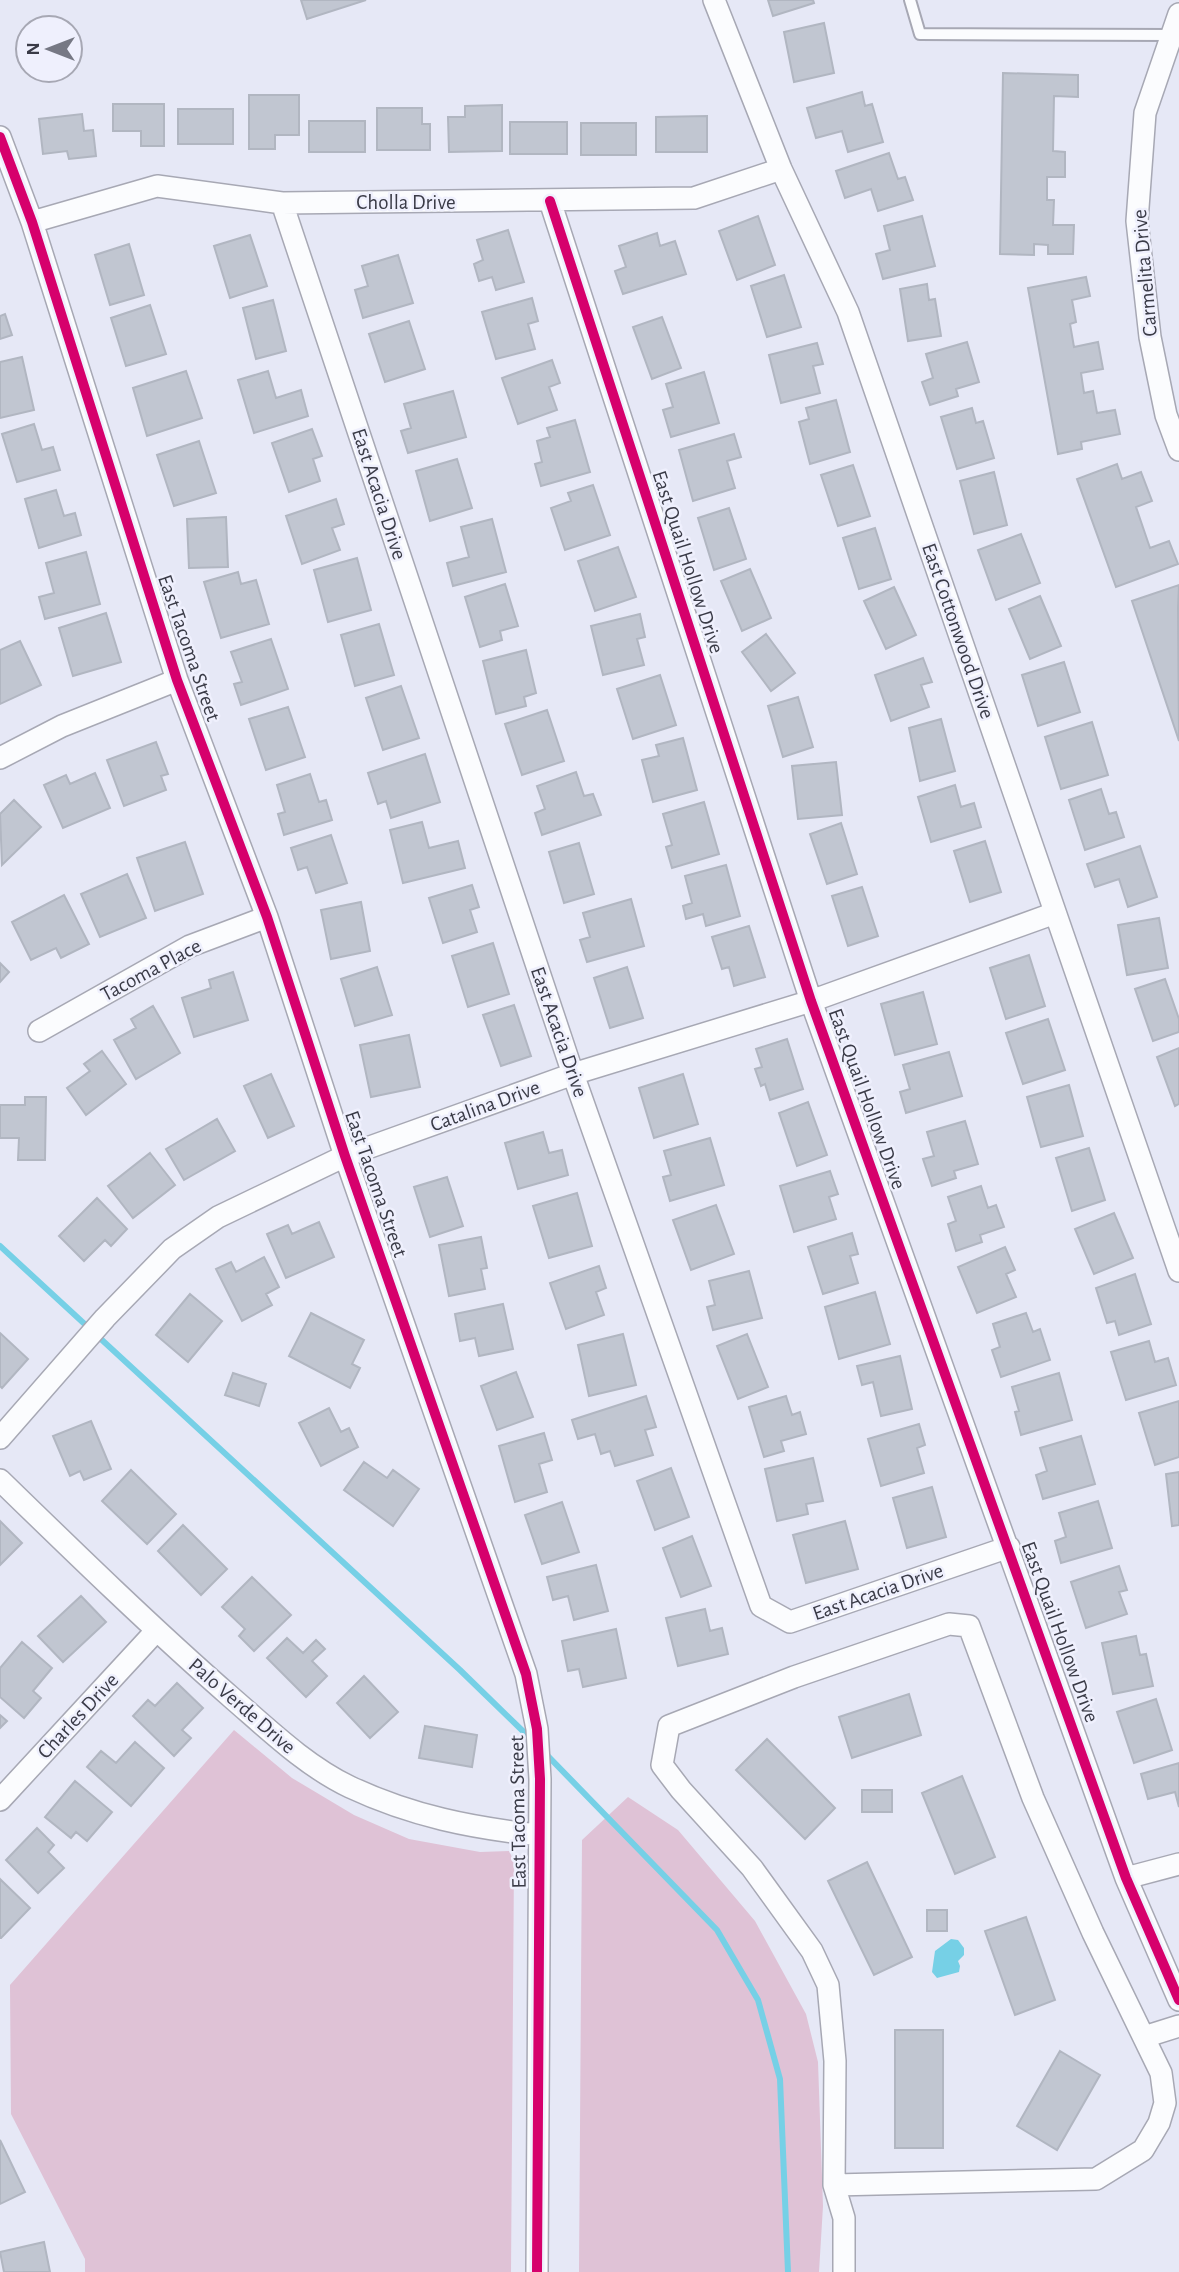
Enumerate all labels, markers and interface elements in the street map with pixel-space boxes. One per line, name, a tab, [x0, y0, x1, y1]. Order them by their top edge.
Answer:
north arrow	[14, 14, 84, 84]
text: N	[24, 42, 43, 56]
street label: Cholla Drive	[356, 192, 456, 213]
street label: Carmelita Drive	[1129, 209, 1161, 337]
street label: East Acacia Drive	[348, 426, 410, 562]
street label: East Quail Hollow Drive	[649, 468, 727, 656]
street label: East Cottonwood Drive	[918, 540, 998, 722]
street label: East Tacoma Street	[154, 572, 224, 724]
street label: Tacoma Place	[97, 935, 205, 1005]
street label: East Acacia Drive	[527, 964, 591, 1100]
street label: East Quail Hollow Drive	[824, 1006, 910, 1192]
street label: Catalina Drive	[427, 1076, 543, 1136]
street label: East Tacoma Street	[341, 1108, 411, 1260]
street label: East Quail Hollow Drive	[1017, 1539, 1103, 1725]
street label: East Acacia Drive	[810, 1560, 946, 1624]
street label: Palo Verde Drive	[185, 1654, 299, 1758]
street label: Charles Drive	[34, 1669, 122, 1763]
street label: East Tacoma Street	[506, 1735, 530, 1889]

